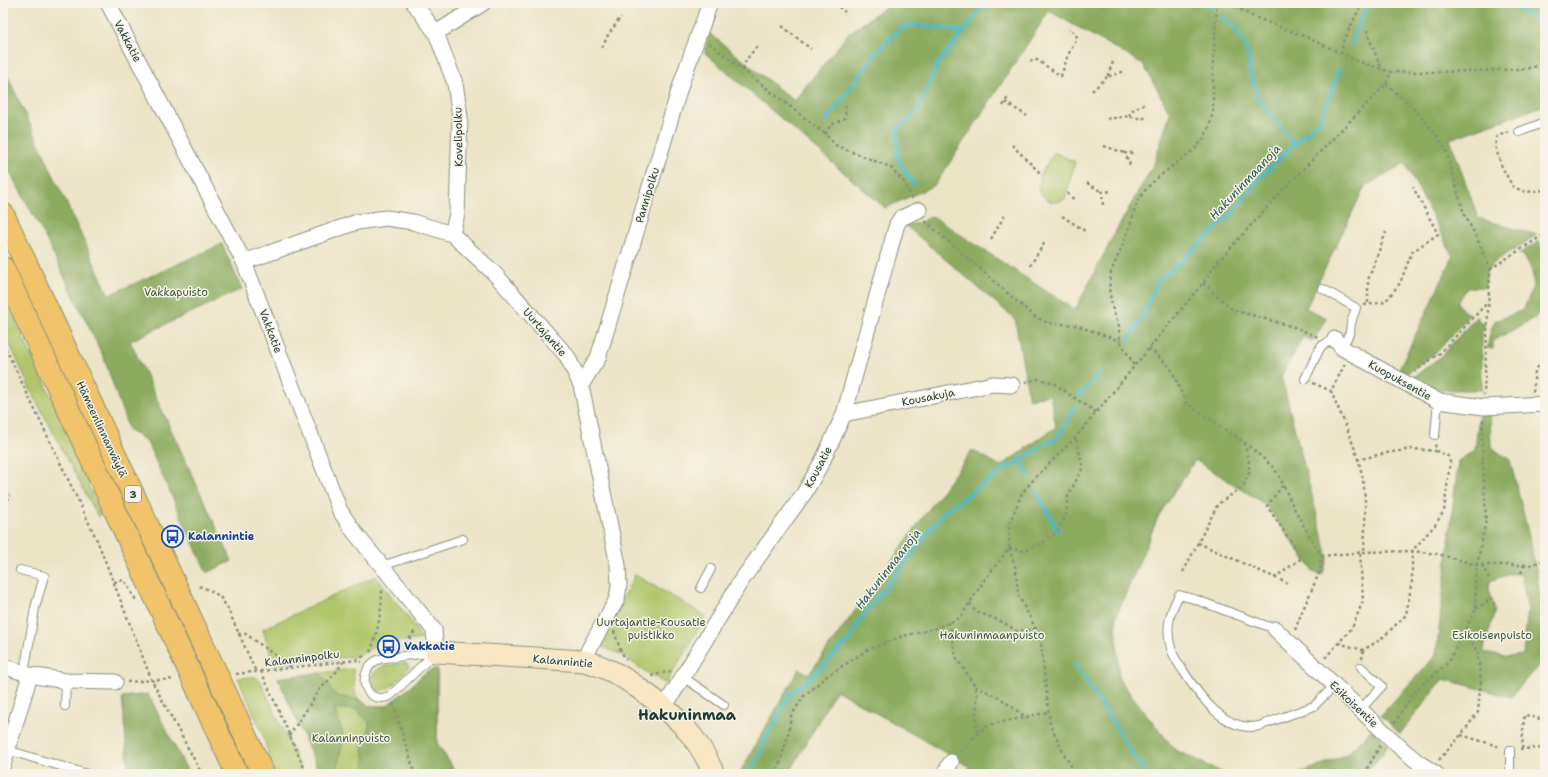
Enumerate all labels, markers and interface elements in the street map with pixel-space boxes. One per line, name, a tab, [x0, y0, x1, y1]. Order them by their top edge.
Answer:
street label: Vakkatie	[110, 17, 145, 65]
street label: Kovelipolku	[450, 107, 467, 167]
water label: Hakuninmaanoja	[1206, 141, 1284, 223]
street label: Pannipolku	[632, 165, 663, 225]
park label: Vakkapuisto	[144, 285, 208, 300]
street label: Uurtajantie	[519, 305, 570, 360]
street label: Vakkatie	[255, 307, 286, 355]
street label: Kuopuksentie	[1366, 357, 1434, 404]
street label: Hämeenlinnanväylä	[73, 378, 131, 480]
street label: Kousakuja	[900, 385, 956, 410]
street label: Kousatie	[801, 444, 836, 491]
road number: 3	[125, 486, 141, 502]
bus stop icon: Kalannintie	[159, 523, 185, 549]
water label: Hakuninmaanoja	[852, 526, 924, 612]
place label: Kalannintie	[188, 529, 255, 544]
park label: Uurtajantie-Kousatie puistikko	[596, 615, 706, 643]
park label: Hakuninmaanpuisto	[940, 628, 1045, 643]
park label: Esikoisenpuisto	[1452, 628, 1532, 643]
bus stop icon: Vakkatie	[375, 633, 401, 659]
place label: Vakkatie	[404, 639, 455, 654]
street label: Kalanninpolku	[264, 646, 340, 671]
street label: Kalannintie	[532, 651, 594, 672]
street label: Esikoisentie	[1326, 678, 1381, 731]
district label: Hakuninmaa	[638, 705, 737, 725]
park label: Kalanninpuisto	[312, 731, 391, 746]

